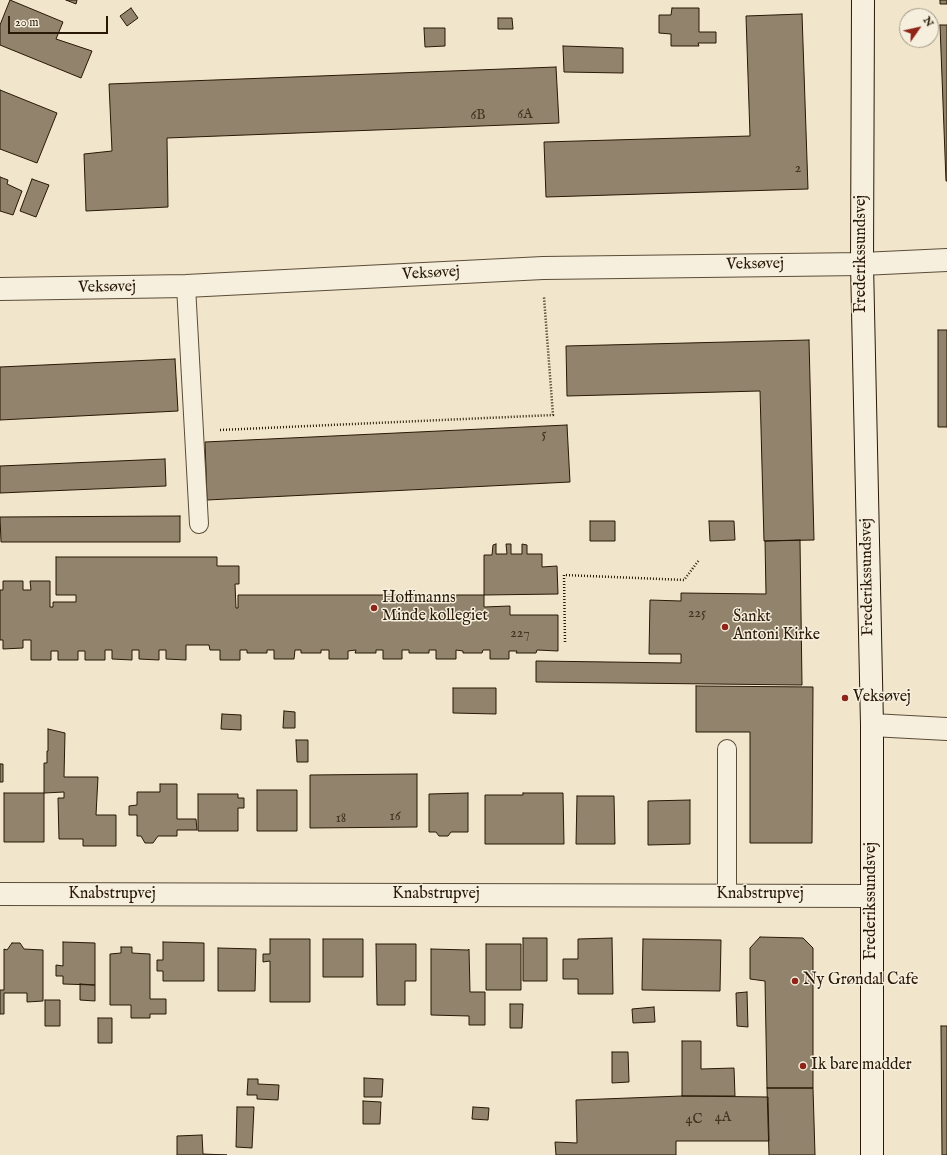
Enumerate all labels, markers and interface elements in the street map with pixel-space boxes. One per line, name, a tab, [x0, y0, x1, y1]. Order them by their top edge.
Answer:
scale bar	[10, 8, 110, 34]
north arrow	[899, 8, 939, 48]
text: N	[920, 14, 937, 30]
text: 20 m	[15, 15, 38, 30]
house number: 6A	[517, 107, 533, 123]
house number: 6B	[470, 108, 486, 124]
house number: 2	[795, 161, 801, 177]
street label: Frederikssundsvej	[852, 195, 872, 313]
street label: Veksøvej	[726, 255, 784, 275]
street label: Veksøvej	[402, 263, 460, 285]
street label: Veksøvej	[78, 278, 136, 298]
house number: 5	[541, 427, 547, 443]
street label: Frederikssundsvej	[857, 518, 879, 636]
place label: Hoffmanns Minde kollegiet	[382, 589, 488, 627]
marker: Hoffmanns Minde kollegiet	[369, 603, 379, 613]
house number: 225	[688, 606, 706, 622]
place label: Sankt Antoni Kirke	[733, 608, 820, 646]
marker: Sankt Antoni Kirke	[720, 622, 730, 632]
house number: 227	[510, 626, 530, 642]
place label: Veksøvej	[853, 688, 911, 708]
marker: Veksøvej	[840, 693, 850, 703]
house number: 16	[389, 809, 401, 825]
house number: 18	[336, 811, 346, 827]
street label: Frederikssundsvej	[862, 842, 882, 960]
street label: Knabstrupvej	[68, 885, 156, 905]
street label: Knabstrupvej	[392, 885, 480, 905]
street label: Knabstrupvej	[716, 885, 804, 905]
place label: Ny Grøndal Cafe	[803, 971, 918, 991]
marker: Ny Grøndal Cafe	[790, 976, 800, 986]
place label: Ik bare madder	[811, 1056, 912, 1076]
marker: Ik bare madder	[798, 1061, 808, 1071]
house number: 4A	[715, 1110, 731, 1126]
house number: 4C	[686, 1112, 702, 1128]

